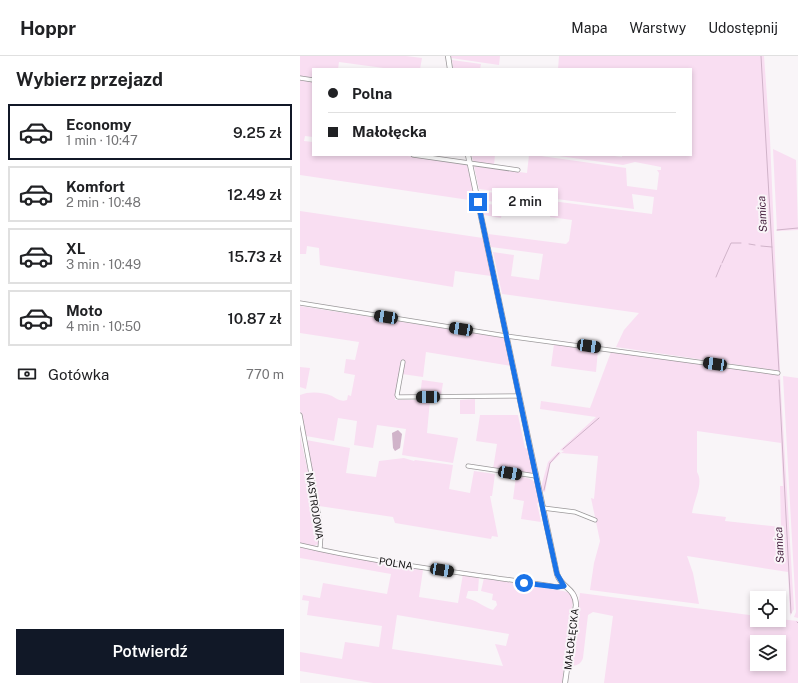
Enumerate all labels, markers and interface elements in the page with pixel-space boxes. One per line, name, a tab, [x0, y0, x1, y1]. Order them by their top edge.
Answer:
text: Hoppr	[20, 17, 76, 39]
text: Mapa	[571, 20, 607, 36]
text: Warstwy	[629, 20, 686, 36]
text: Udostępnij	[708, 20, 778, 36]
text: Wybierz przejazd	[16, 69, 163, 90]
text: Polna	[352, 85, 392, 102]
icon: car	[18, 114, 54, 150]
text: Economy	[66, 116, 131, 133]
text: Małołęcka	[352, 123, 427, 140]
text: 9.25 zł	[233, 124, 282, 141]
text: 1 min · 10:47	[66, 133, 138, 148]
icon: car	[18, 176, 54, 212]
text: Komfort	[66, 178, 125, 195]
text: 12.49 zł	[227, 186, 282, 203]
callout: 2 min	[492, 188, 558, 216]
route end	[469, 193, 487, 211]
text: 2 min	[508, 194, 542, 209]
text: 2 min · 10:48	[66, 195, 141, 210]
water label: Samica	[755, 195, 769, 232]
icon: car	[18, 238, 54, 274]
text: XL	[66, 240, 85, 257]
text: 15.73 zł	[228, 248, 282, 265]
text: 3 min · 10:49	[66, 257, 141, 272]
icon: car	[18, 300, 54, 336]
text: Moto	[66, 302, 103, 319]
car	[373, 309, 399, 325]
text: 10.87 zł	[227, 310, 282, 327]
text: 4 min · 10:50	[66, 319, 141, 334]
car	[448, 321, 474, 337]
car	[576, 338, 602, 354]
car	[702, 356, 728, 372]
icon: cash	[16, 363, 38, 385]
text: Gotówka	[48, 366, 109, 383]
text: 770 m	[246, 367, 284, 382]
car	[416, 391, 440, 403]
car	[497, 465, 523, 481]
street label: NASTROJOWA	[304, 472, 326, 540]
water label: Samica	[772, 526, 786, 563]
street label: POLNA	[378, 554, 414, 572]
car	[429, 562, 455, 578]
route start	[515, 574, 533, 592]
map controls	[750, 591, 786, 671]
button: locate	[750, 591, 786, 627]
street label: MAŁOŁĘCKA	[561, 608, 581, 670]
button: Potwierdź	[16, 629, 284, 675]
button: layers	[750, 635, 786, 671]

